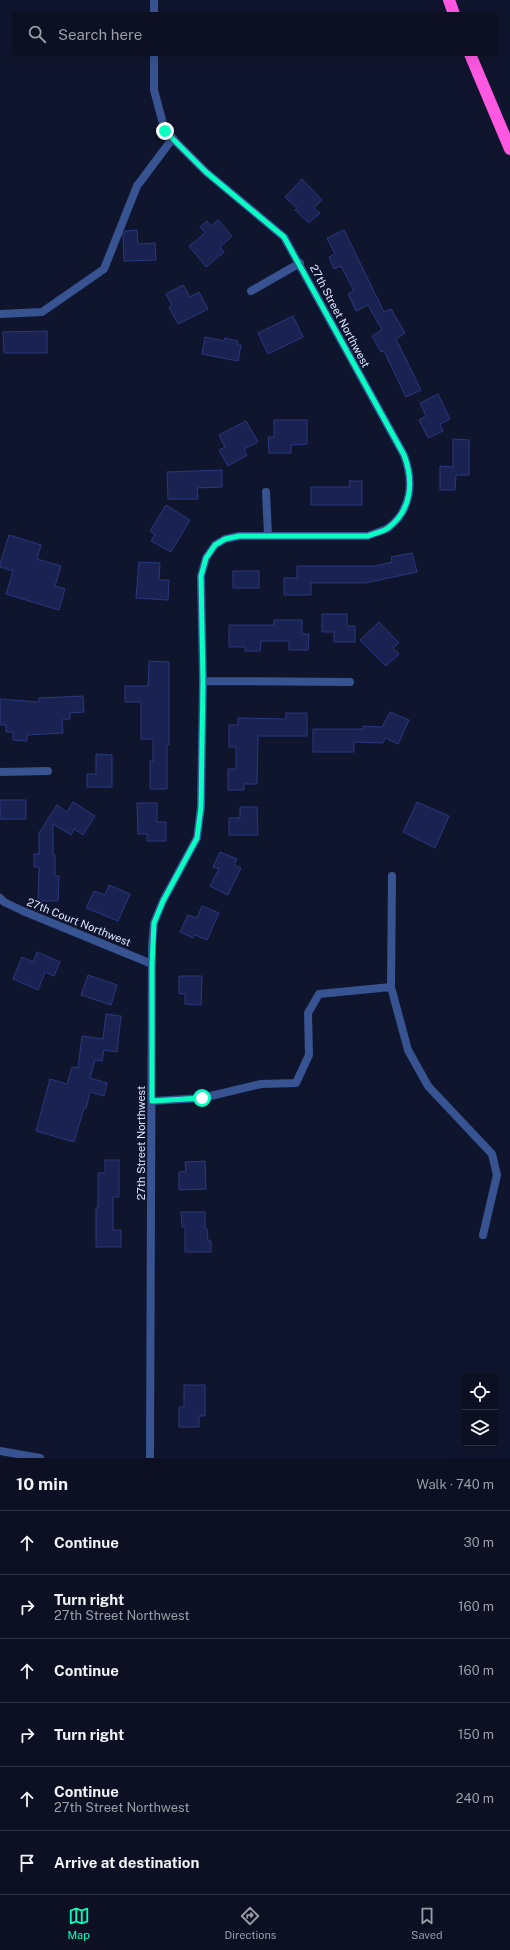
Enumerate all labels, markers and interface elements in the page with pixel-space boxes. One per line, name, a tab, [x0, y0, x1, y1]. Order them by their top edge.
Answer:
search box	[12, 12, 498, 56]
icon: search	[26, 23, 48, 45]
text: Search here	[58, 26, 142, 43]
route end	[156, 122, 174, 140]
street label: 27th Street Northwest	[308, 263, 372, 369]
street label: 27th Court Northwest	[25, 896, 133, 948]
street label: 27th Street Northwest	[135, 1086, 147, 1200]
route start	[193, 1089, 211, 1107]
map controls	[462, 1374, 498, 1446]
button: locate	[462, 1374, 498, 1410]
button: layers	[462, 1410, 498, 1446]
text: 10 min	[16, 1474, 68, 1494]
text: Walk · 740 m	[417, 1477, 494, 1492]
icon: ahead	[16, 1532, 38, 1554]
text: Continue	[54, 1534, 119, 1551]
text: 30 m	[464, 1535, 494, 1550]
text: Turn right	[54, 1591, 124, 1608]
icon: right	[16, 1596, 38, 1618]
text: 160 m	[458, 1599, 494, 1614]
text: 27th Street Northwest	[54, 1608, 190, 1623]
icon: ahead	[16, 1660, 38, 1682]
text: Continue	[54, 1662, 119, 1679]
text: 160 m	[458, 1663, 494, 1678]
icon: right	[16, 1724, 38, 1746]
text: Turn right	[54, 1726, 124, 1743]
text: 150 m	[458, 1727, 494, 1742]
text: Continue	[54, 1783, 119, 1800]
icon: ahead	[16, 1788, 38, 1810]
text: 240 m	[456, 1791, 494, 1806]
text: 27th Street Northwest	[54, 1800, 190, 1815]
icon: arrive	[16, 1852, 38, 1874]
text: Arrive at destination	[54, 1854, 199, 1871]
tab: Map	[67, 1905, 90, 1941]
tab: Directions	[225, 1905, 276, 1941]
tab: Saved	[411, 1905, 443, 1941]

